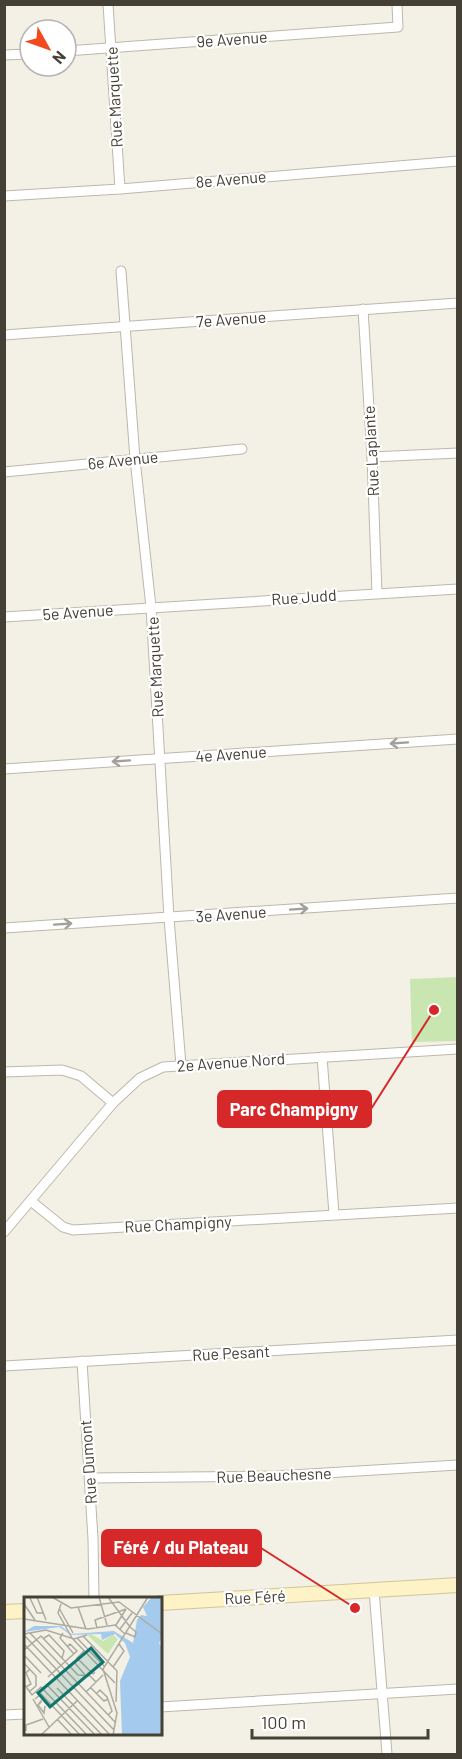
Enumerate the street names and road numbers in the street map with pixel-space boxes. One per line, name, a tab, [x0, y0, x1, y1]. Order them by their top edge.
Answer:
street label: 9e Avenue	[196, 27, 268, 50]
street label: Rue Marquette	[101, 46, 126, 148]
street label: 8e Avenue	[195, 166, 267, 191]
street label: 7e Avenue	[195, 307, 267, 330]
street label: Rue Laplante	[359, 405, 382, 497]
street label: 6e Avenue	[87, 446, 159, 473]
street label: Rue Judd	[271, 585, 337, 608]
street label: 5e Avenue	[42, 600, 114, 623]
street label: Rue Marquette	[142, 616, 167, 718]
street label: 4e Avenue	[195, 742, 267, 765]
street label: 3e Avenue	[195, 902, 267, 925]
street label: 2e Avenue Nord	[176, 1048, 286, 1075]
street label: Rue Champigny	[124, 1211, 233, 1236]
street label: Rue Pesant	[192, 1341, 270, 1364]
street label: Rue Dumont	[75, 1419, 100, 1505]
street label: Rue Beauchesne	[216, 1463, 332, 1486]
street label: Rue Féré	[224, 1585, 286, 1608]

